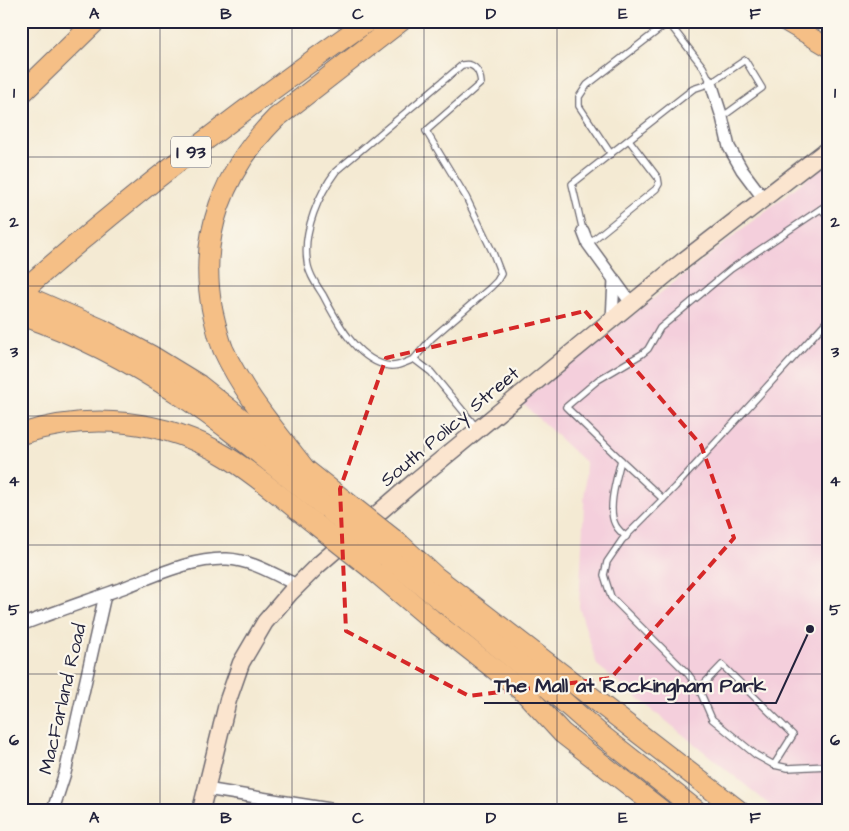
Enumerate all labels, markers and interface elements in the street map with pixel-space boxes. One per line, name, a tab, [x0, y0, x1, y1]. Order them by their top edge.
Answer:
text: A	[89, 3, 100, 25]
text: B	[220, 3, 232, 25]
text: C	[352, 3, 364, 25]
text: D	[486, 3, 497, 25]
text: E	[618, 3, 628, 25]
text: F	[749, 3, 761, 25]
text: 1	[13, 82, 16, 104]
text: 1	[834, 82, 837, 104]
road number: I 93	[171, 136, 211, 168]
text: 2	[8, 211, 19, 233]
text: 2	[829, 211, 840, 233]
text: 3	[9, 341, 19, 363]
text: 3	[830, 341, 840, 363]
street label: South Policy Street	[374, 360, 526, 494]
text: 4	[9, 470, 20, 492]
text: 4	[830, 470, 841, 492]
text: 5	[8, 599, 20, 621]
text: 5	[829, 599, 841, 621]
street label: MacFarland Road	[33, 621, 94, 777]
callout: The Mall at Rockingham Park	[484, 668, 776, 703]
text: The Mall at Rockingham Park	[493, 672, 767, 701]
text: 6	[9, 729, 19, 751]
text: 6	[830, 729, 840, 751]
text: A	[89, 807, 100, 829]
text: B	[220, 807, 232, 829]
text: C	[352, 807, 364, 829]
text: D	[486, 807, 497, 829]
text: E	[618, 807, 628, 829]
text: F	[749, 807, 761, 829]

